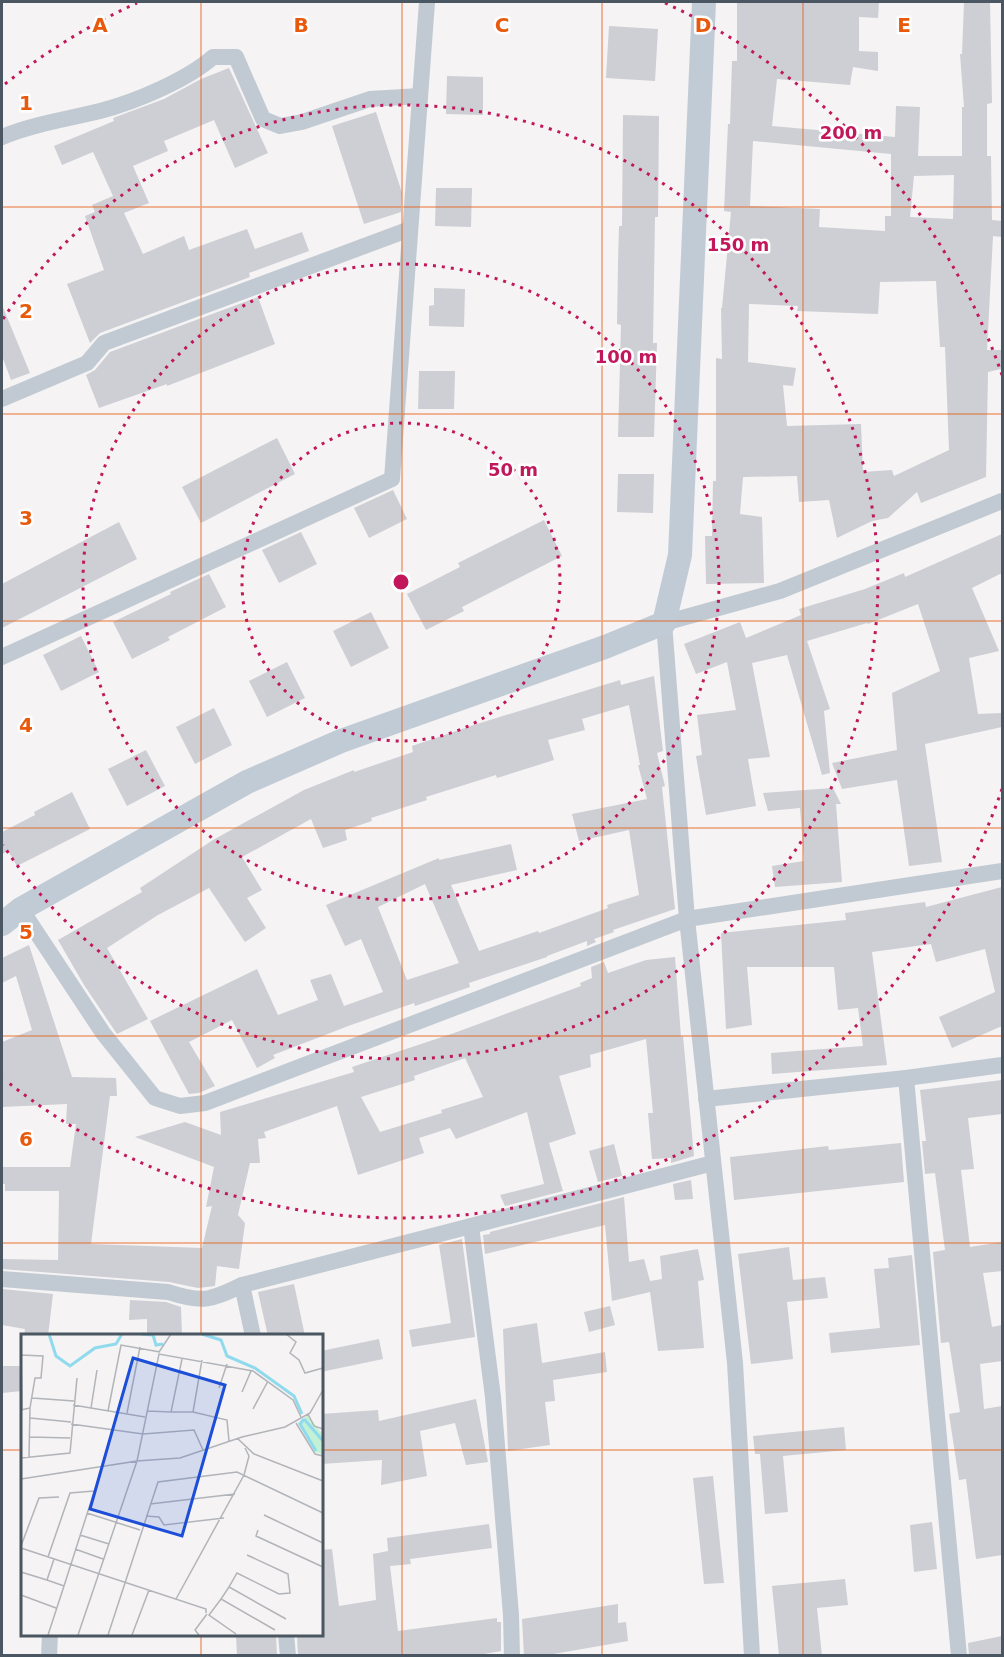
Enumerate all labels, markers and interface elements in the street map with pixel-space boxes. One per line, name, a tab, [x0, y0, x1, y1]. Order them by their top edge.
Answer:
text: A	[92, 13, 108, 37]
text: B	[293, 13, 309, 37]
text: C	[495, 13, 509, 37]
text: D	[695, 13, 711, 37]
text: E	[897, 13, 911, 37]
text: 1	[19, 91, 33, 115]
text: 200 m	[820, 122, 882, 143]
text: 150 m	[707, 234, 769, 255]
text: 2	[19, 299, 33, 323]
text: 100 m	[595, 346, 657, 367]
text: 50 m	[488, 459, 538, 480]
text: 3	[19, 506, 33, 530]
centre of rings	[391, 572, 411, 592]
text: 4	[19, 713, 33, 737]
text: 5	[19, 920, 33, 944]
text: 6	[19, 1127, 33, 1151]
inset map	[21, 1334, 322, 1636]

